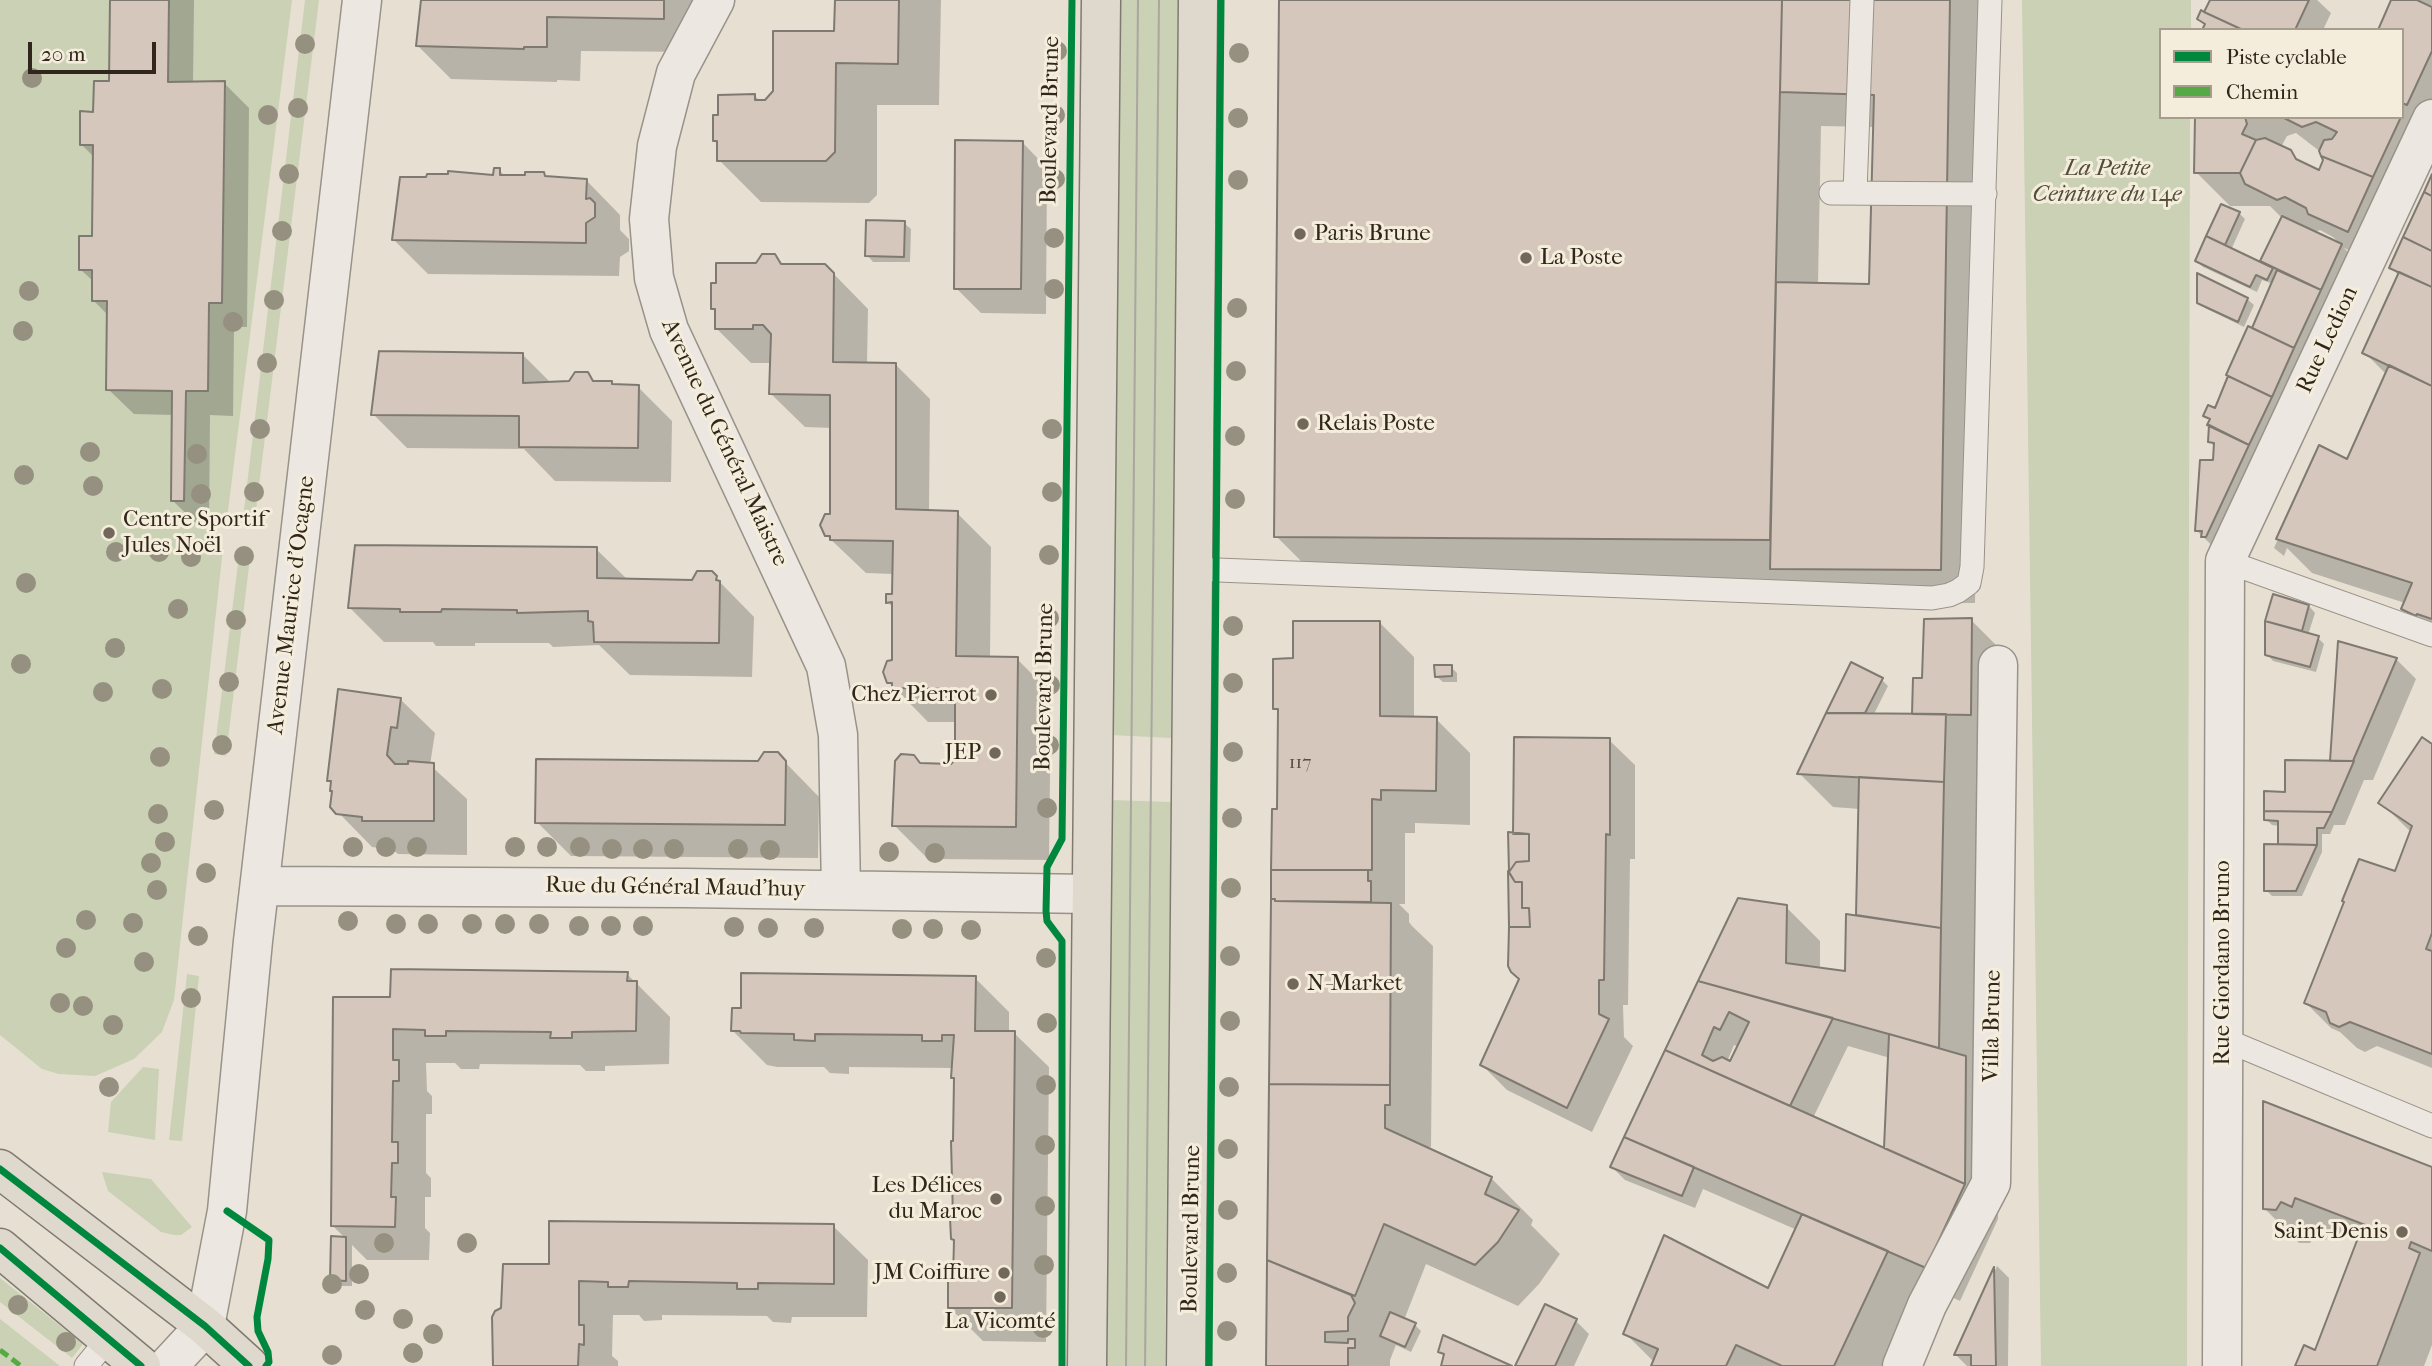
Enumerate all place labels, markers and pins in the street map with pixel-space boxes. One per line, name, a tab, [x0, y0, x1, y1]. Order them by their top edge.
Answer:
place label: Paris Brune	[1314, 220, 1431, 248]
marker: Paris Brune	[1292, 226, 1308, 242]
place label: La Poste	[1540, 244, 1623, 272]
marker: La Poste	[1518, 250, 1534, 266]
place label: Relais Poste	[1317, 410, 1435, 438]
marker: Relais Poste	[1295, 416, 1311, 432]
place label: Centre Sportif Jules Noël	[123, 506, 266, 560]
marker: Centre Sportif Jules Noël	[101, 525, 117, 541]
place label: Chez Pierrot	[851, 681, 977, 709]
marker: Chez Pierrot	[983, 687, 999, 703]
place label: JEP	[944, 739, 981, 767]
marker: JEP	[987, 745, 1003, 761]
place label: N-Market	[1307, 970, 1403, 998]
marker: N-Market	[1285, 976, 1301, 992]
place label: Les Délices du Maroc	[871, 1172, 982, 1226]
marker: Les Délices du Maroc	[988, 1191, 1004, 1207]
place label: Saint-Denis	[2274, 1218, 2388, 1246]
marker: Saint-Denis	[2394, 1224, 2410, 1240]
place label: JM Coiffure	[874, 1259, 990, 1287]
marker: JM Coiffure	[996, 1265, 1012, 1281]
marker: La Vicomté	[992, 1289, 1008, 1305]
place label: La Vicomté	[944, 1308, 1056, 1336]

